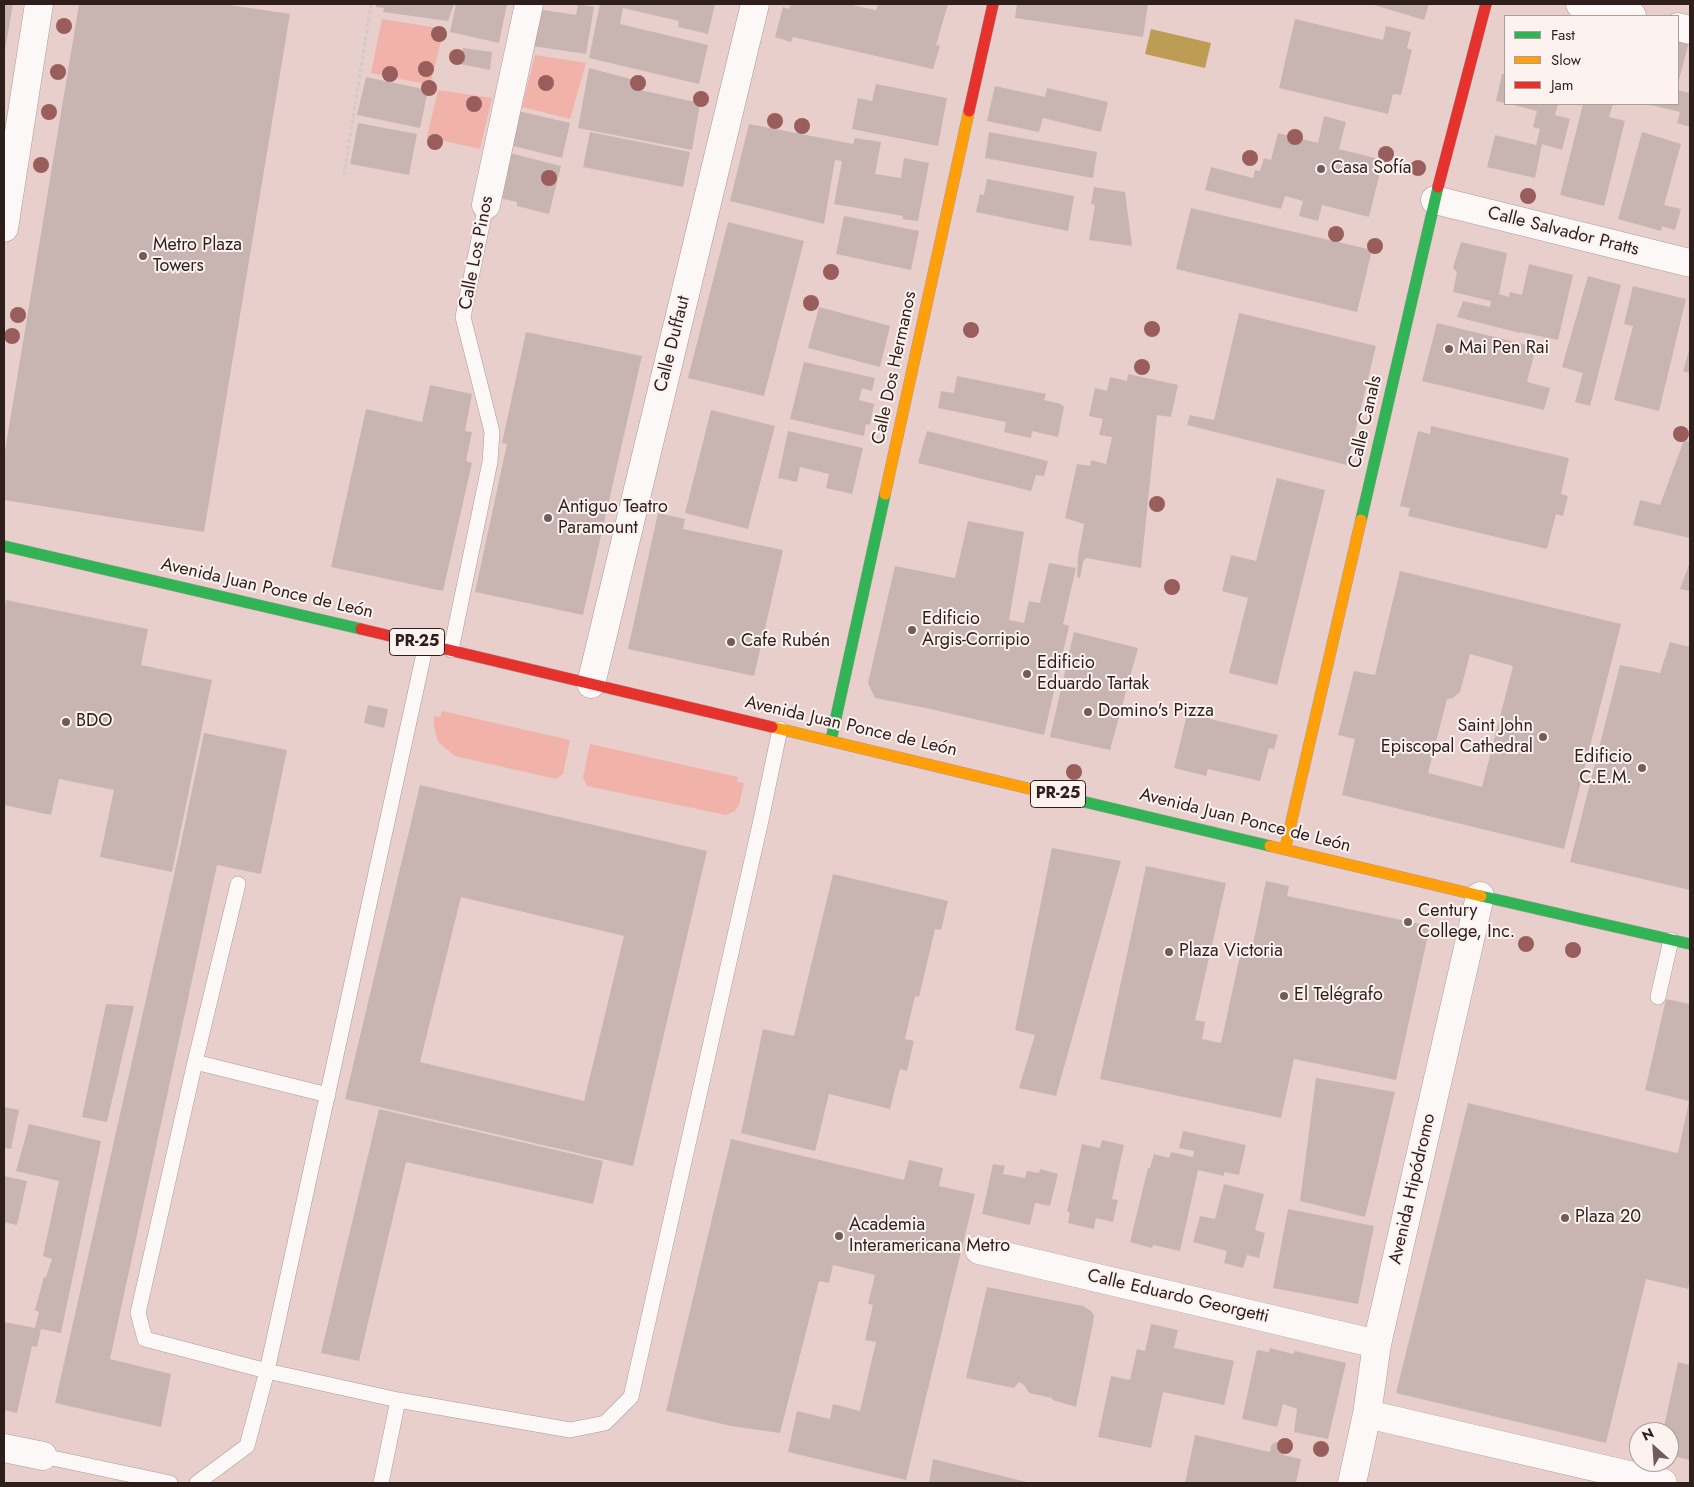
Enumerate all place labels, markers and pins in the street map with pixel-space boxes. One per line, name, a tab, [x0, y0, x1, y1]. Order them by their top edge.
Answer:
place label: Casa Sofía	[1331, 158, 1411, 180]
marker: Casa Sofía	[1315, 163, 1327, 175]
place label: Metro Plaza Towers	[153, 235, 242, 278]
marker: Metro Plaza Towers	[137, 250, 149, 262]
place label: Mai Pen Rai	[1459, 338, 1549, 360]
marker: Mai Pen Rai	[1443, 343, 1455, 355]
place label: Antiguo Teatro Paramount	[558, 497, 668, 540]
marker: Antiguo Teatro Paramount	[542, 512, 554, 524]
place label: Edificio Argis-Corripio	[922, 609, 1030, 652]
marker: Edificio Argis-Corripio	[906, 624, 918, 636]
place label: Cafe Rubén	[741, 631, 830, 653]
marker: Cafe Rubén	[725, 636, 737, 648]
place label: Edificio Eduardo Tartak	[1037, 653, 1149, 696]
marker: Edificio Eduardo Tartak	[1021, 668, 1033, 680]
place label: Domino's Pizza	[1098, 701, 1214, 723]
marker: Domino's Pizza	[1082, 706, 1094, 718]
place label: BDO	[76, 711, 113, 733]
marker: BDO	[60, 716, 72, 728]
place label: Saint John Episcopal Cathedral	[1381, 716, 1533, 759]
marker: Saint John Episcopal Cathedral	[1537, 731, 1549, 743]
place label: Edificio C.E.M.	[1574, 747, 1632, 790]
marker: Edificio C.E.M.	[1636, 762, 1648, 774]
place label: Century College, Inc.	[1418, 901, 1515, 944]
marker: Century College, Inc.	[1402, 916, 1414, 928]
place label: Plaza Victoria	[1179, 941, 1283, 963]
marker: Plaza Victoria	[1163, 946, 1175, 958]
place label: El Telégrafo	[1294, 985, 1383, 1007]
marker: El Telégrafo	[1278, 990, 1290, 1002]
place label: Plaza 20	[1575, 1207, 1641, 1229]
marker: Plaza 20	[1559, 1212, 1571, 1224]
place label: Academia Interamericana Metro	[849, 1215, 1010, 1258]
marker: Academia Interamericana Metro	[833, 1230, 845, 1242]

